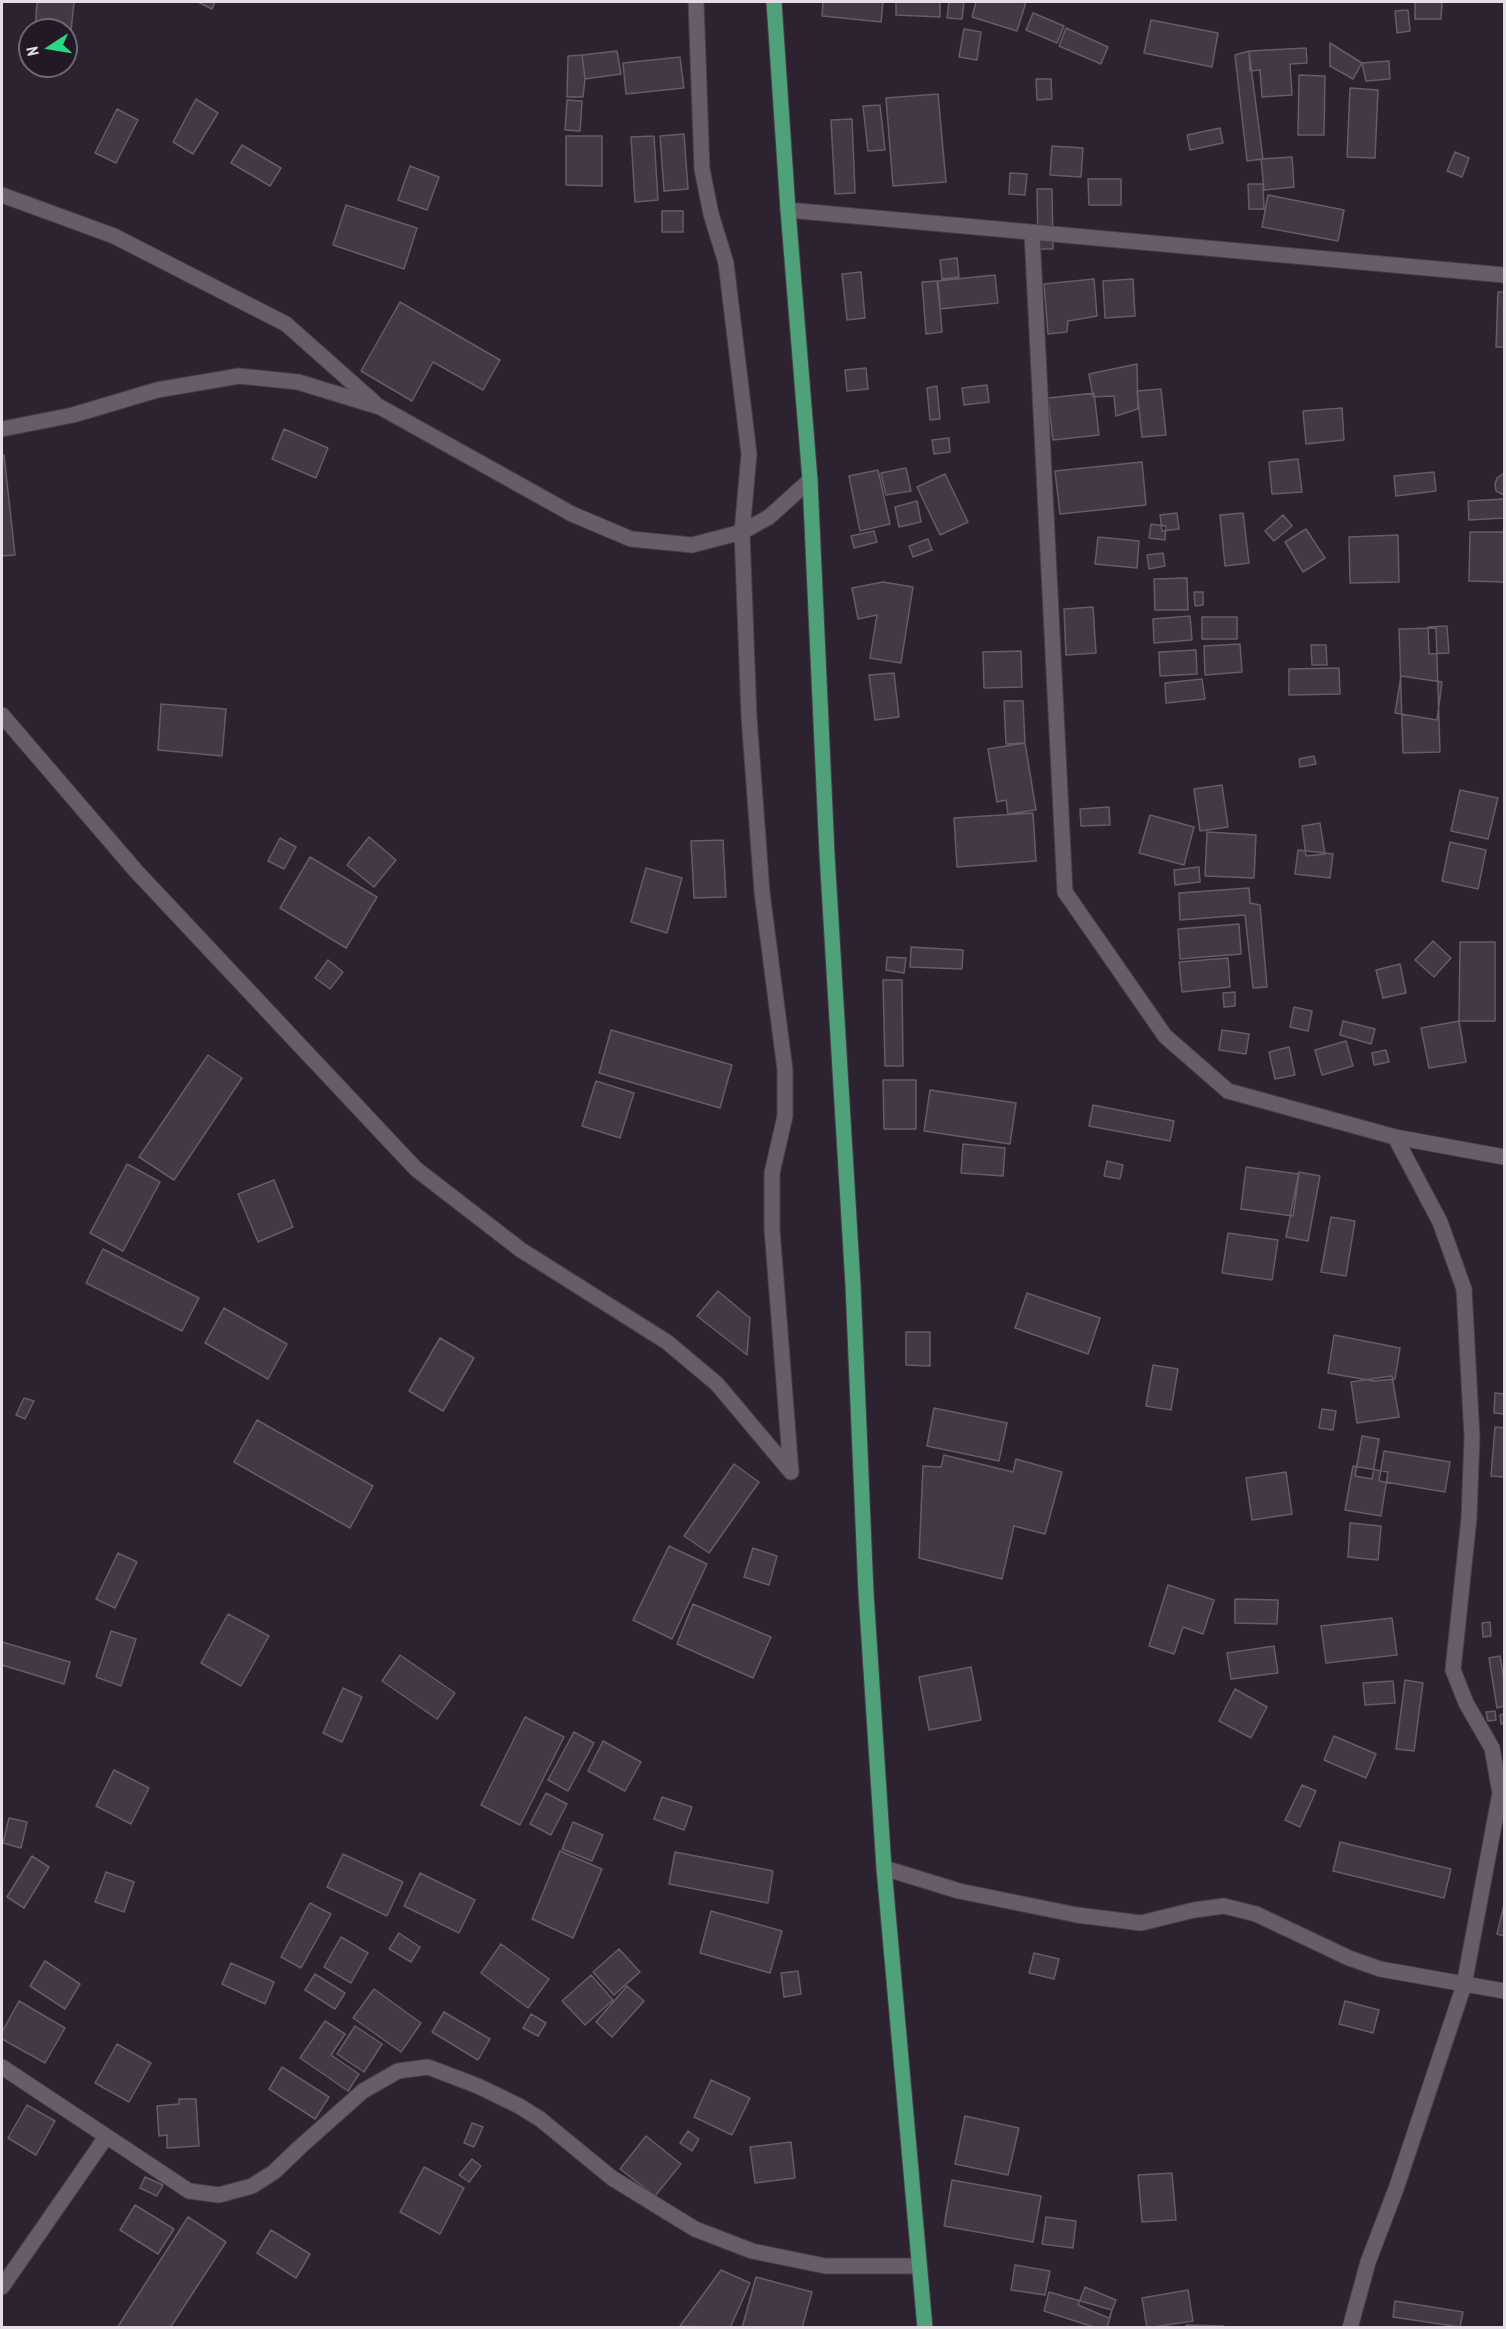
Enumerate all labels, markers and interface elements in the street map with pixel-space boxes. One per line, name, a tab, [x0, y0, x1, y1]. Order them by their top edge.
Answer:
north arrow	[18, 18, 78, 78]
text: N	[22, 45, 43, 58]

